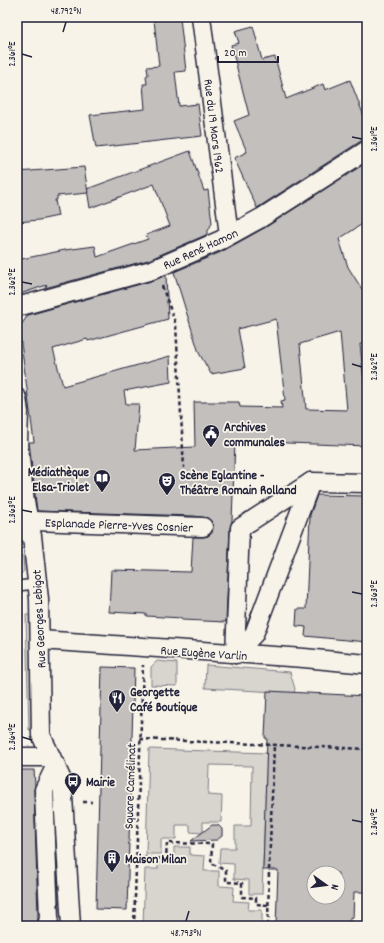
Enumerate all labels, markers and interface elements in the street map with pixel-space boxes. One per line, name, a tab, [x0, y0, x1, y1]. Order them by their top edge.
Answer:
text: 48.792°N	[51, 5, 81, 19]
scale bar	[218, 38, 278, 64]
text: 2.361°E	[6, 41, 20, 67]
text: 20 m	[224, 45, 247, 62]
street label: Rue du 19 Mars 1962	[197, 78, 228, 175]
text: 2.361°E	[368, 126, 382, 152]
street label: Rue René Hamon	[160, 225, 242, 276]
text: 2.362°E	[6, 268, 20, 296]
text: 2.362°E	[368, 353, 382, 381]
place label: Archives communales	[224, 419, 285, 453]
public building icon: Archives communales	[201, 423, 221, 448]
place label: Médiathèque Elsa-Triolet	[28, 464, 89, 498]
place label: Scène Eglantine - Théâtre Romain Rolland	[180, 467, 297, 501]
library icon: Médiathèque Elsa-Triolet	[92, 468, 112, 493]
theatre icon: Scène Eglantine - Théâtre Romain Rolland	[157, 471, 177, 496]
text: 2.363°E	[6, 496, 20, 524]
street label: Esplanade Pierre-Yves Cosnier	[45, 514, 193, 539]
street label: Rue Georges Lebigot	[28, 569, 53, 669]
text: 2.363°E	[368, 580, 382, 608]
street label: Rue Eugène Varlin	[160, 642, 248, 667]
place label: Georgette Café Boutique	[130, 684, 198, 718]
restaurant icon: Georgette Café Boutique	[107, 688, 127, 713]
text: 2.364°E	[6, 723, 20, 751]
street label: Square Camélinat	[121, 743, 143, 829]
bus stop icon: Mairie	[63, 771, 83, 796]
place label: Mairie	[86, 774, 115, 793]
text: 2.364°E	[368, 808, 382, 836]
building icon: Maison Milan	[102, 848, 122, 873]
place label: Maison Milan	[125, 851, 187, 870]
north arrow	[306, 865, 346, 905]
text: N	[325, 882, 342, 892]
text: 48.793°N	[171, 927, 201, 941]

